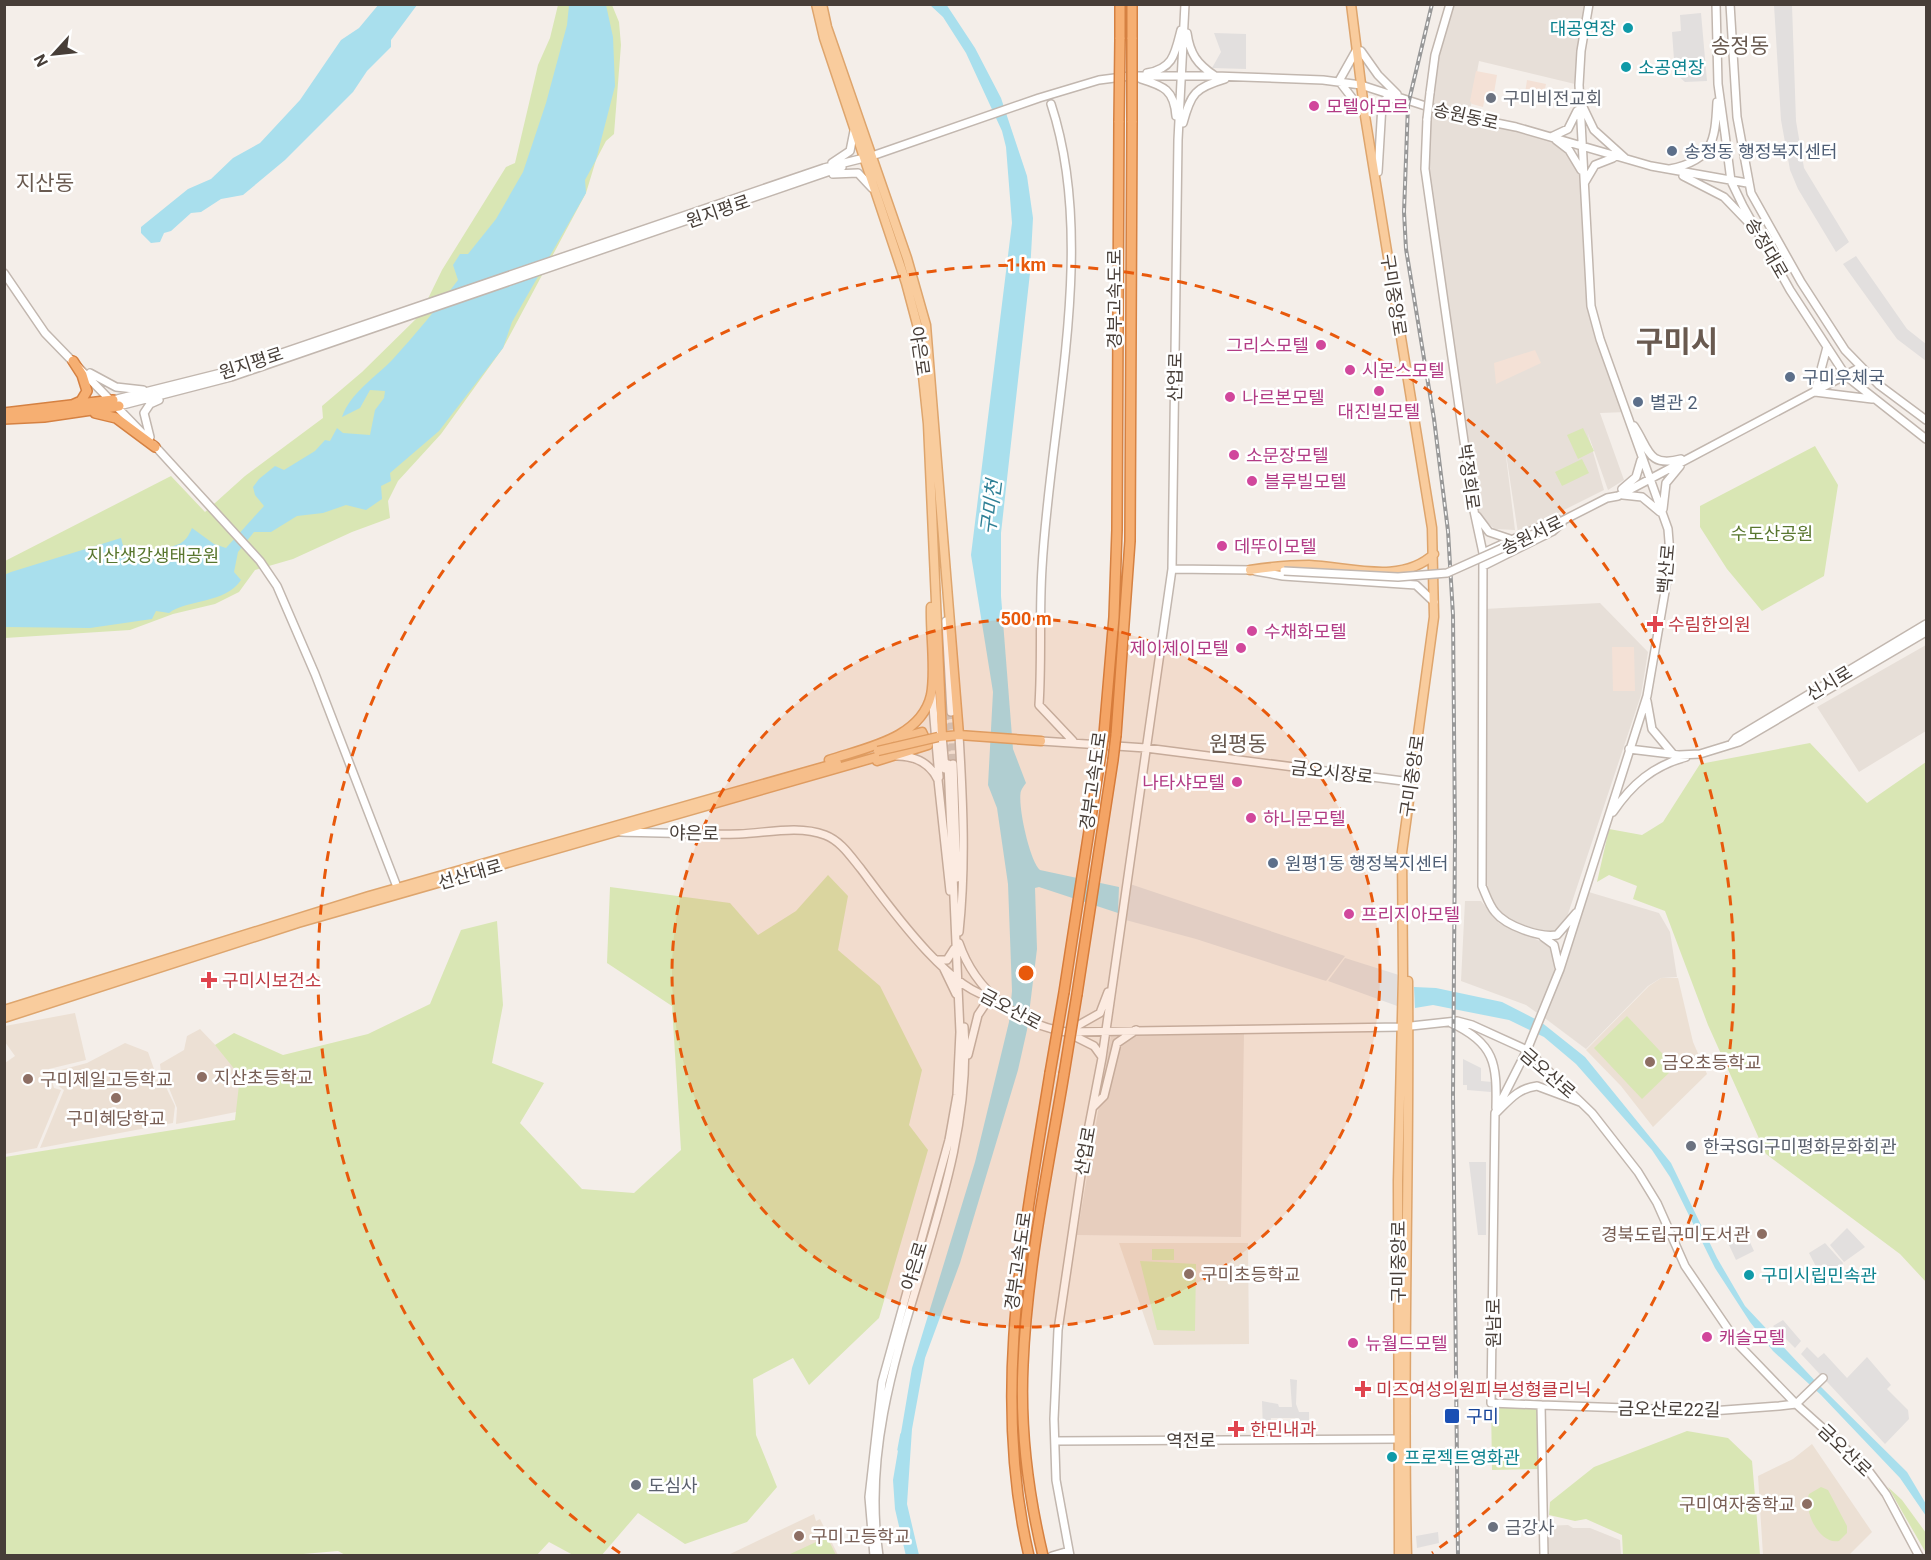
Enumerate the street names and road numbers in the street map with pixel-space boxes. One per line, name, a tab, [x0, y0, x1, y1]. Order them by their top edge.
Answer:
street label: 송원동로	[1431, 98, 1501, 134]
street label: 원지평로	[683, 190, 753, 232]
street label: 송정대로	[1741, 214, 1793, 282]
street label: 경부고속도로	[1104, 249, 1125, 349]
street label: 구미중앙로	[1377, 252, 1411, 338]
street label: 야은로	[906, 325, 934, 377]
street label: 원지평로	[216, 343, 286, 383]
street label: 산업로	[1164, 352, 1186, 402]
street label: 박정희로	[1454, 443, 1484, 511]
street label: 송원서로	[1498, 511, 1566, 559]
street label: 백산로	[1653, 543, 1679, 595]
street label: 신시로	[1802, 661, 1856, 705]
street label: 경부고속도로	[1076, 730, 1110, 832]
street label: 구미중앙로	[1396, 734, 1428, 818]
street label: 금오시장로	[1290, 757, 1374, 787]
street label: 야은로	[669, 822, 719, 844]
street label: 선산대로	[435, 855, 505, 893]
street label: 금오산로	[977, 984, 1045, 1034]
street label: 금오산로	[1516, 1043, 1580, 1103]
street label: 산업로	[1070, 1125, 1100, 1177]
street label: 경부고속도로	[1001, 1210, 1035, 1312]
street label: 구미중앙로	[1388, 1221, 1409, 1303]
street label: 야은로	[897, 1239, 931, 1293]
street label: 원남로	[1483, 1298, 1504, 1348]
street label: 금오산로22길	[1617, 1398, 1721, 1420]
street label: 금오산로	[1814, 1419, 1876, 1481]
street label: 역전로	[1166, 1430, 1216, 1451]

